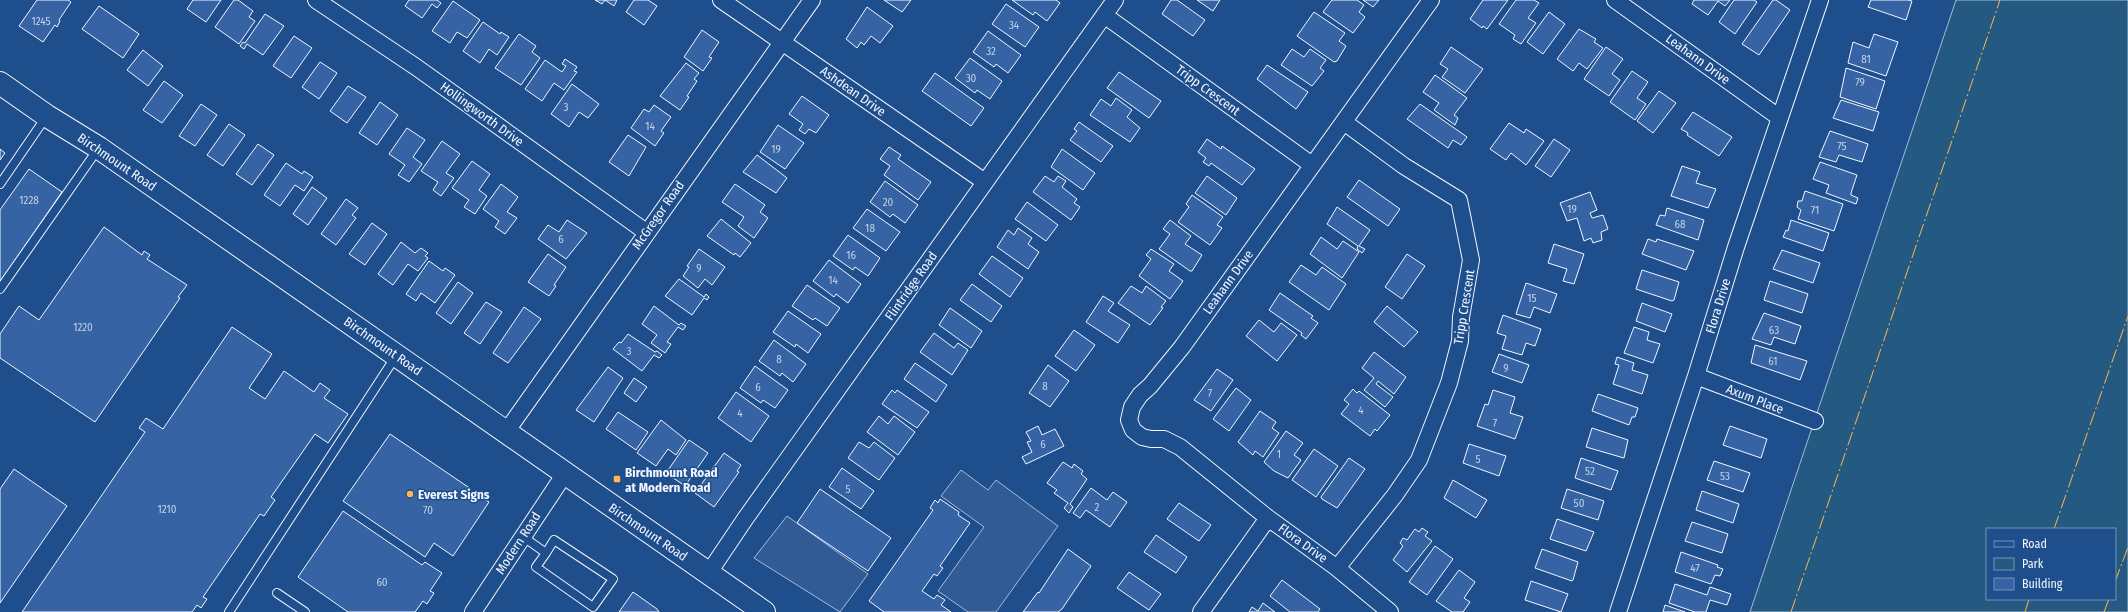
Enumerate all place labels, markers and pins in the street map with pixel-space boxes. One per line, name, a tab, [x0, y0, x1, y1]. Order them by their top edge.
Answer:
place label: Birchmount Road at Modern Road	[625, 465, 718, 495]
marker: Birchmount Road at Modern Road	[612, 474, 622, 484]
place label: Everest Signs	[418, 487, 490, 502]
marker: Everest Signs	[405, 489, 415, 499]

